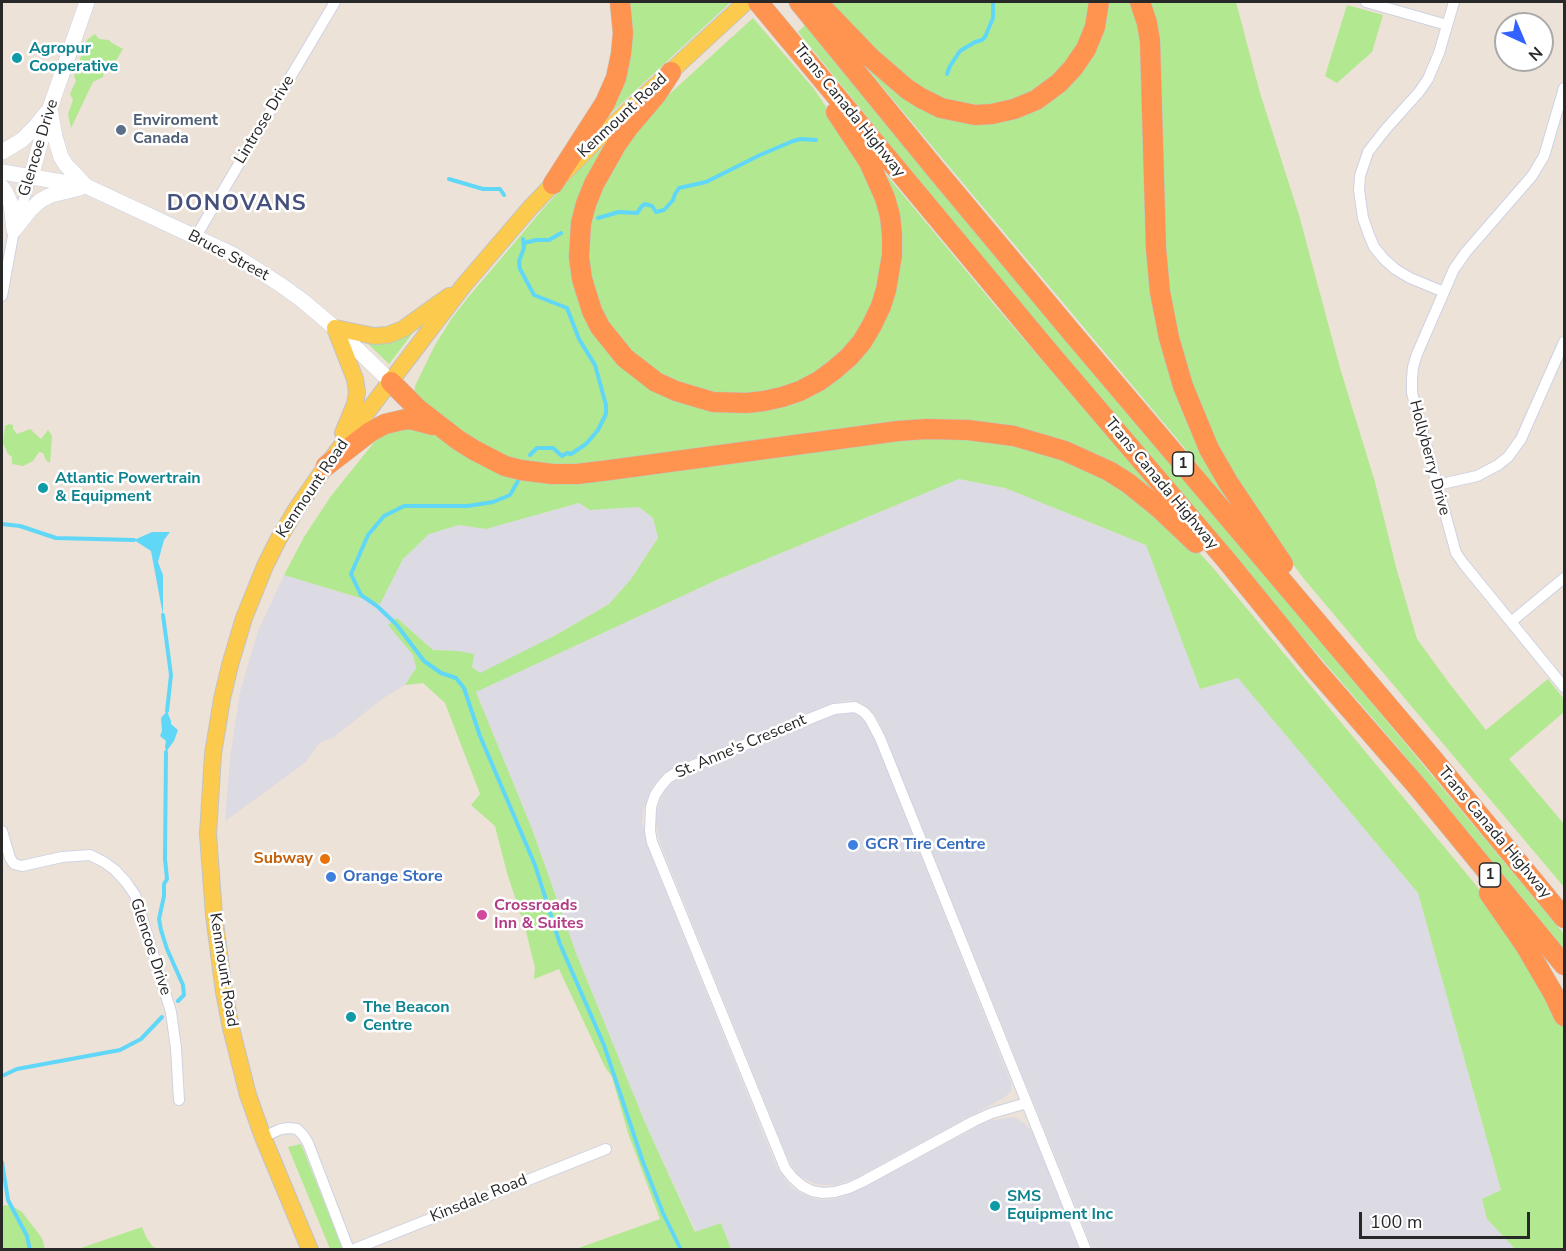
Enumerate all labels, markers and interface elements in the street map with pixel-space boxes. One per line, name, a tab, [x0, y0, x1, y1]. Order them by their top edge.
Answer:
north arrow	[1494, 12, 1554, 72]
place label: Agropur Cooperative	[29, 39, 118, 77]
street label: Trans Canada Highway	[789, 40, 909, 182]
text: N	[1523, 41, 1547, 66]
marker: Agropur Cooperative	[10, 51, 24, 65]
street label: Kenmount Road	[574, 70, 672, 162]
street label: Lintrose Drive	[231, 72, 299, 168]
street label: Glencoe Drive	[15, 97, 63, 199]
place label: Enviroment Canada	[133, 111, 218, 149]
marker: Enviroment Canada	[114, 123, 128, 137]
district label: DONOVANS	[167, 192, 307, 218]
street label: Bruce Street	[184, 227, 272, 285]
street label: Hollyberry Drive	[1404, 398, 1454, 518]
street label: Trans Canada Highway	[1100, 414, 1222, 554]
street label: Kenmount Road	[273, 436, 353, 542]
road number: 1	[1172, 452, 1194, 476]
place label: Atlantic Powertrain & Equipment	[55, 469, 201, 507]
marker: Atlantic Powertrain & Equipment	[36, 481, 50, 495]
street label: St. Anne's Crescent	[673, 711, 809, 783]
street label: Trans Canada Highway	[1433, 763, 1555, 903]
place label: GCR Tire Centre	[865, 835, 985, 855]
marker: GCR Tire Centre	[846, 838, 860, 852]
place label: Subway	[254, 849, 313, 869]
marker: Subway	[318, 852, 332, 866]
road number: 1	[1480, 863, 1500, 887]
place label: Orange Store	[343, 867, 443, 887]
marker: Orange Store	[324, 870, 338, 884]
street label: Glencoe Drive	[125, 896, 175, 998]
place label: Crossroads Inn & Suites	[494, 896, 583, 934]
marker: Crossroads Inn & Suites	[475, 908, 489, 922]
street label: Kenmount Road	[205, 912, 241, 1028]
place label: The Beacon Centre	[363, 998, 450, 1036]
marker: The Beacon Centre	[344, 1010, 358, 1024]
street label: Kinsdale Road	[428, 1171, 530, 1227]
place label: SMS Equipment Inc	[1007, 1187, 1113, 1225]
marker: SMS Equipment Inc	[988, 1199, 1002, 1213]
scale bar	[1362, 1200, 1533, 1238]
text: 100 m	[1370, 1210, 1422, 1234]

